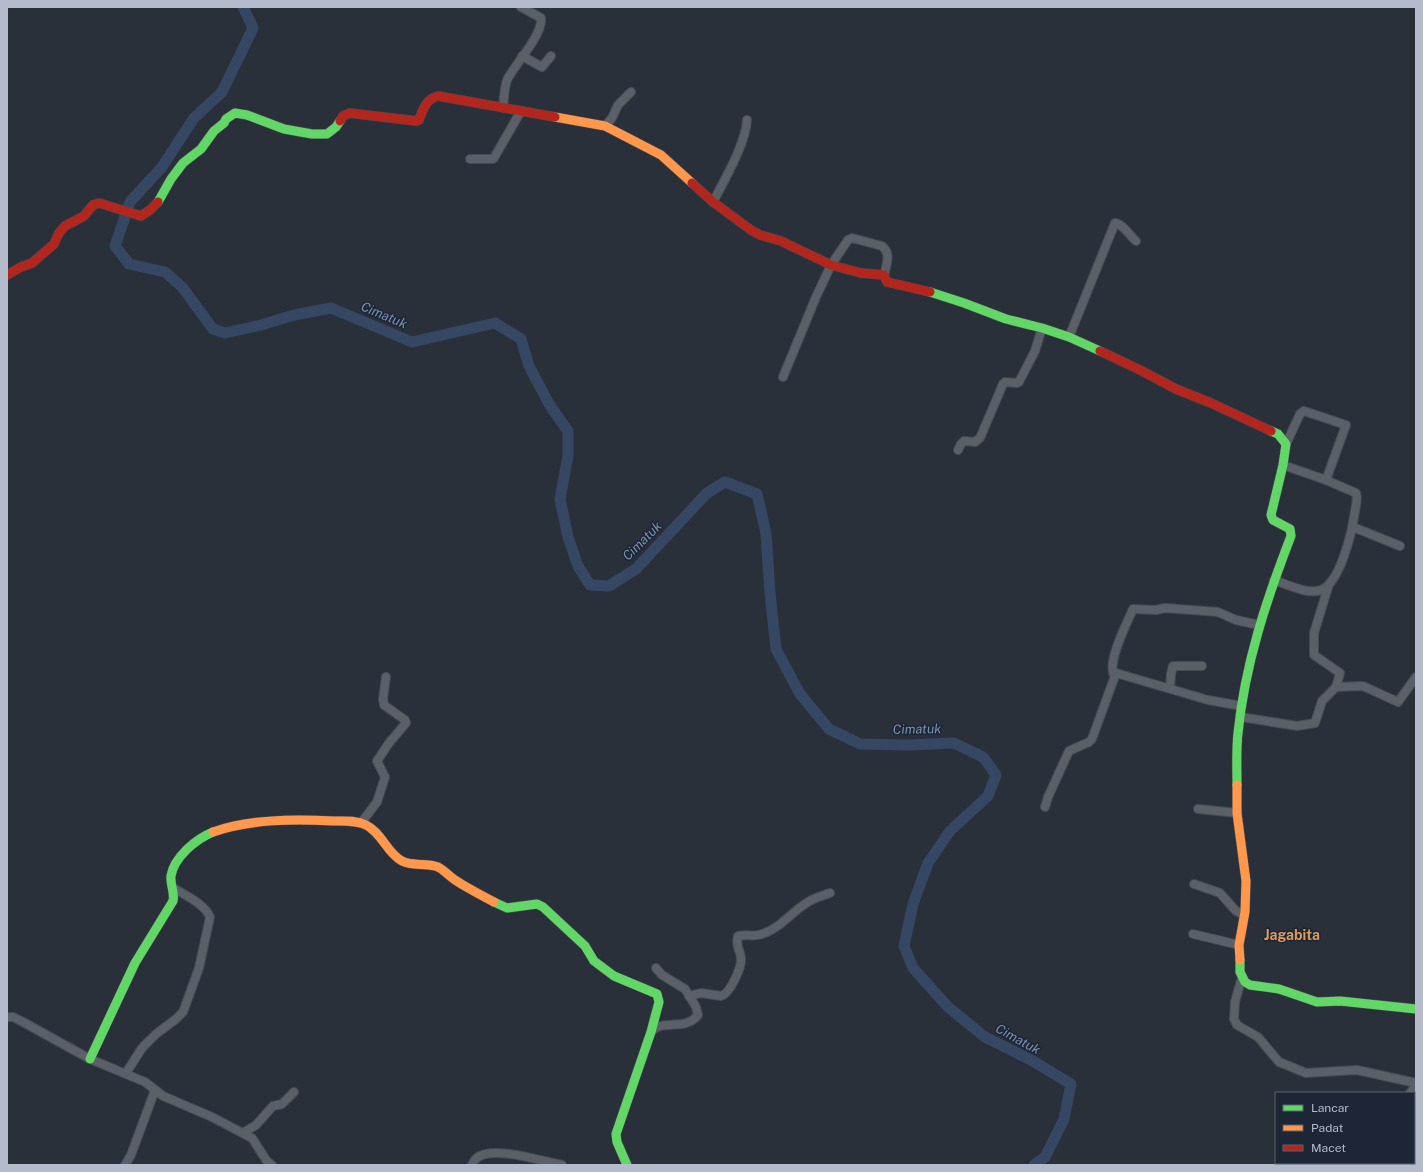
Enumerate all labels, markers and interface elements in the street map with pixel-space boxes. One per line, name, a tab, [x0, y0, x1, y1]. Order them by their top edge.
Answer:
water label: Cimatuk	[359, 299, 409, 331]
water label: Cimatuk	[620, 519, 664, 563]
water label: Cimatuk	[893, 721, 941, 737]
district label: Jagabita	[1264, 927, 1320, 943]
water label: Cimatuk	[993, 1021, 1043, 1057]
legend	[1275, 1092, 1415, 1164]
text: Lancar	[1311, 1101, 1349, 1115]
text: Padat	[1311, 1121, 1344, 1135]
text: Macet	[1311, 1141, 1346, 1155]

